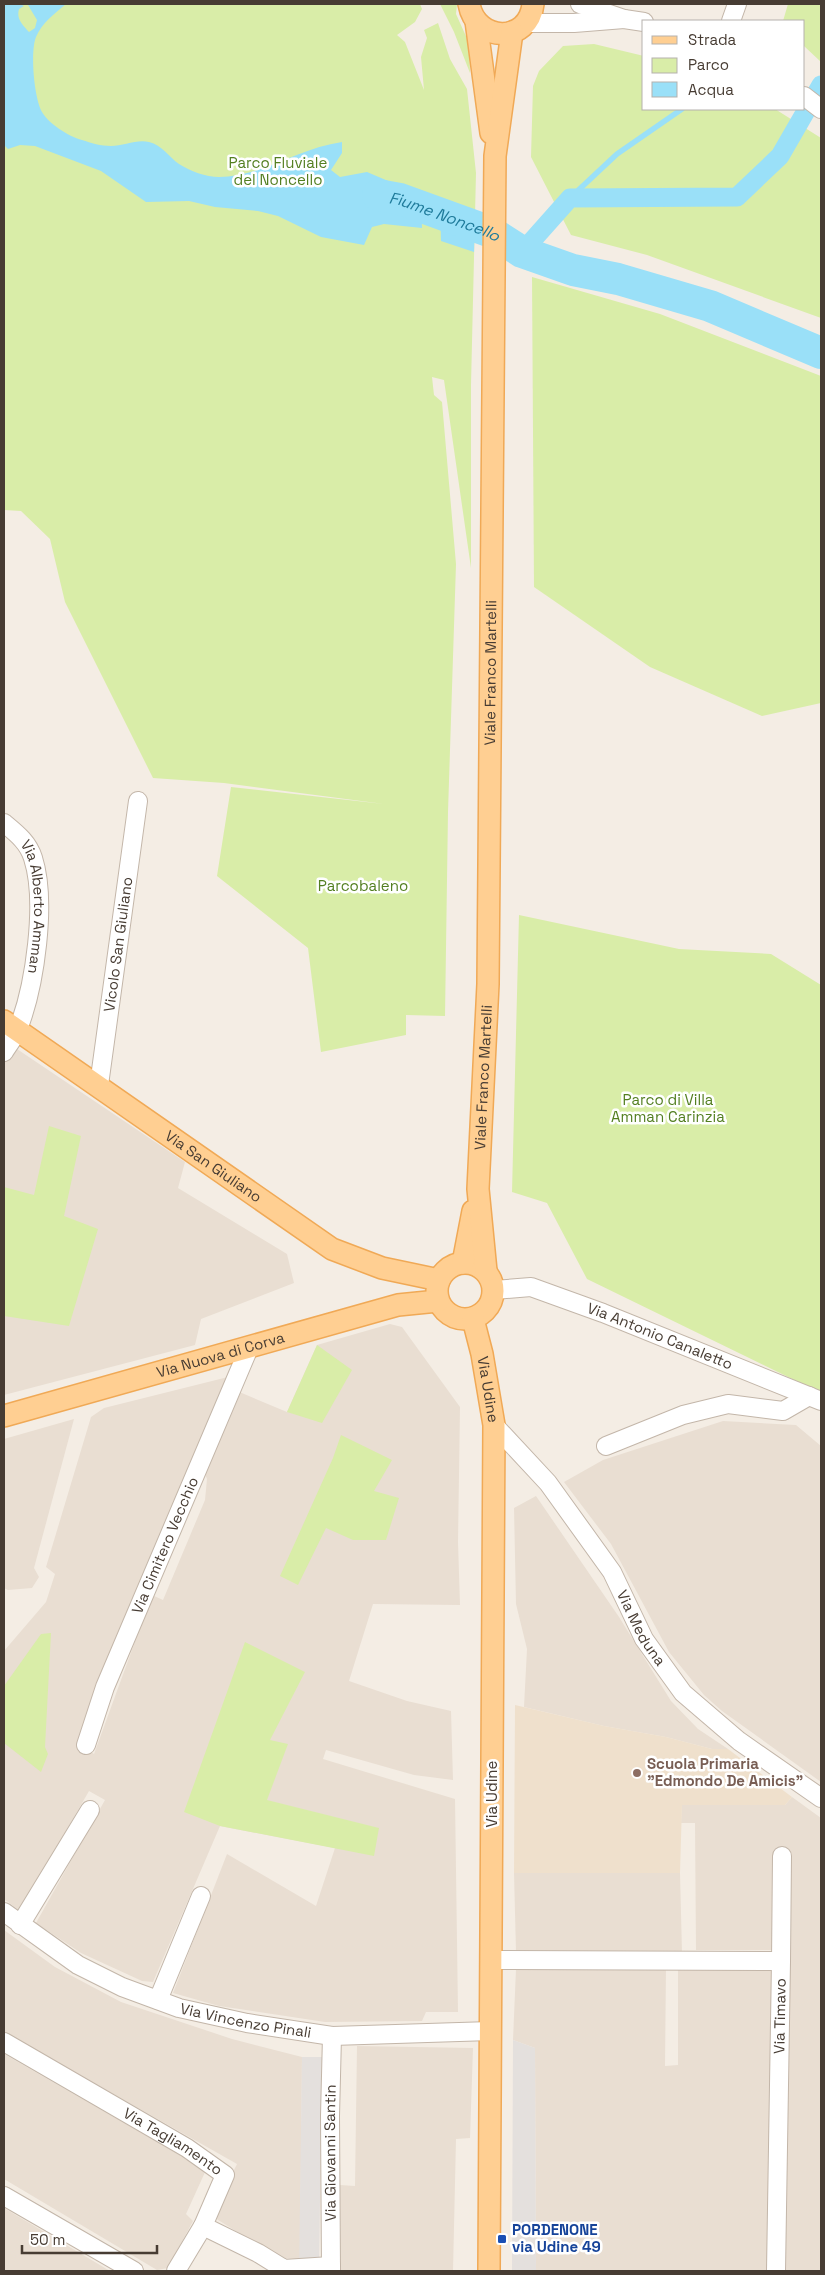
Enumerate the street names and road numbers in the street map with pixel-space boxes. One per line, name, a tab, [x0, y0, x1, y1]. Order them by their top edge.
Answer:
street label: Viale Franco Martelli	[480, 600, 500, 745]
street label: Via Alberto Amman	[17, 836, 49, 975]
street label: Vicolo San Giuliano	[99, 875, 137, 1013]
street label: Viale Franco Martelli	[470, 1004, 496, 1151]
street label: Via San Giuliano	[162, 1126, 266, 1206]
street label: Via Antonio Canaletto	[585, 1298, 736, 1373]
street label: Via Nuova di Corva	[154, 1327, 287, 1382]
street label: Via Udine	[474, 1355, 503, 1424]
street label: Via Cimitero Vecchio	[127, 1474, 202, 1616]
street label: Via Meduna	[613, 1587, 670, 1670]
street label: Via Udine	[482, 1760, 501, 1827]
street label: Via Timavo	[769, 1978, 790, 2054]
street label: Via Vincenzo Pinali	[178, 1999, 313, 2042]
street label: Via Giovanni Santin	[320, 2084, 340, 2222]
street label: Via Tagliamento	[120, 2103, 226, 2179]

